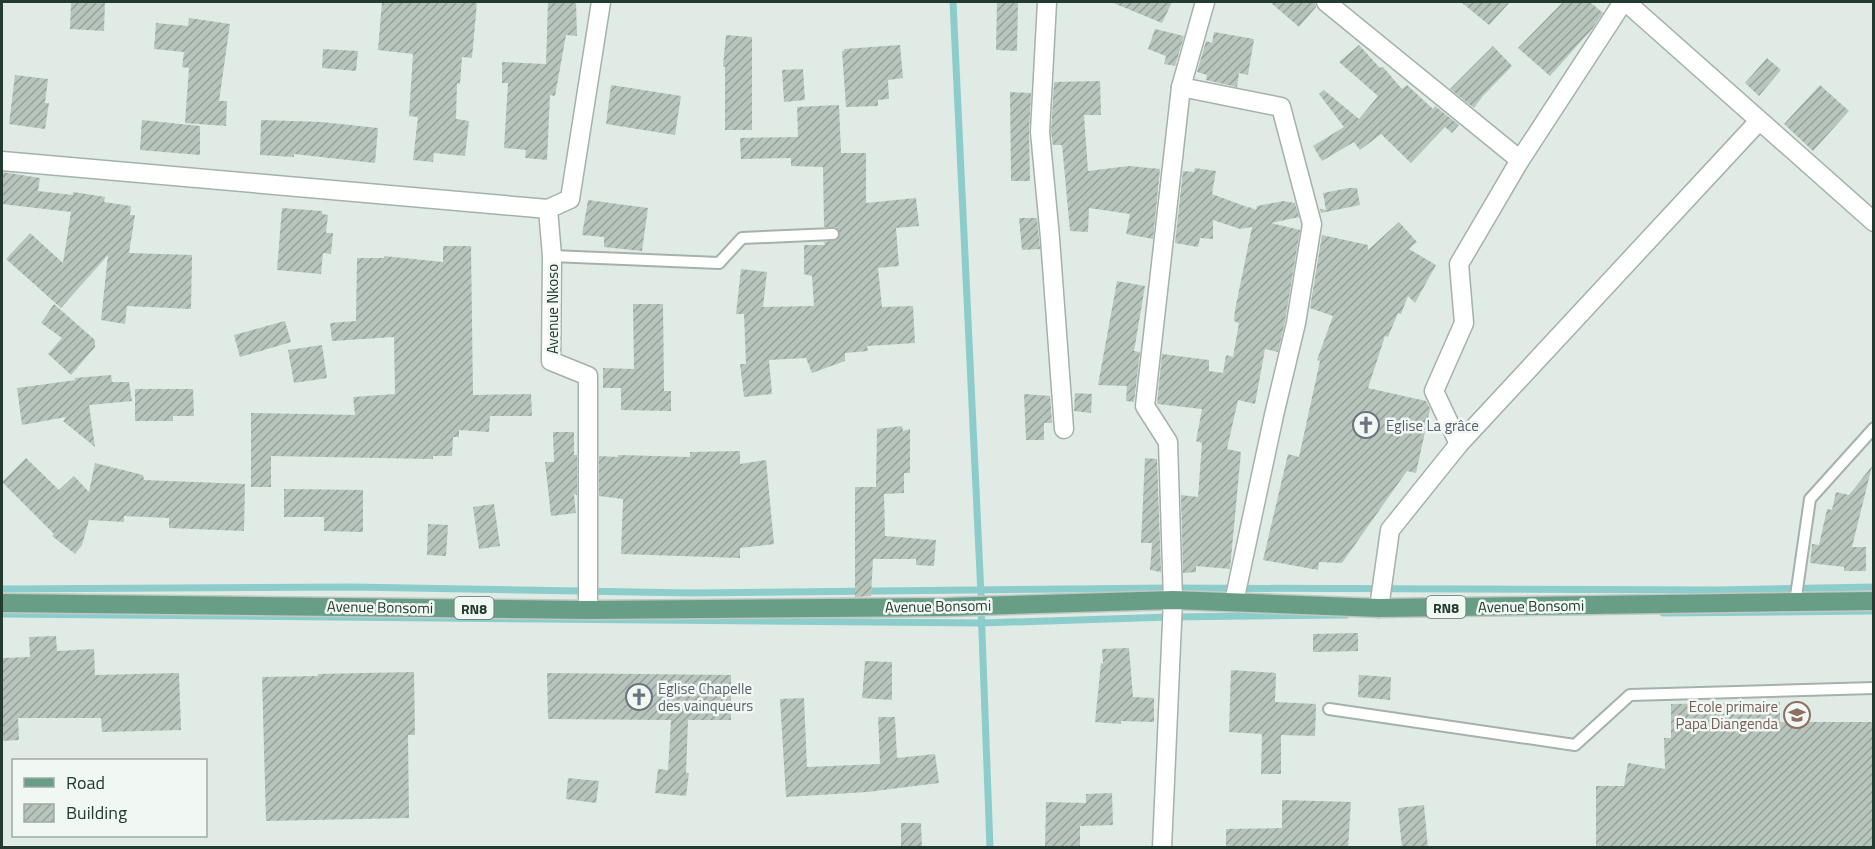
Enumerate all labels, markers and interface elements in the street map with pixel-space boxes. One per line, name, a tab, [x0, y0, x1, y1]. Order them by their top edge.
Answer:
street label: Avenue Nkoso	[541, 264, 564, 354]
church icon: Eglise La grâce	[1351, 410, 1381, 440]
place label: Eglise La grâce	[1386, 414, 1479, 437]
street label: Avenue Bonsomi	[885, 594, 991, 618]
street label: Avenue Bonsomi	[1478, 594, 1584, 618]
street label: Avenue Bonsomi	[327, 595, 433, 619]
road number: RN8	[1426, 596, 1466, 618]
road number: RN8	[454, 597, 494, 619]
place label: Eglise Chapelle des vainqueurs	[658, 677, 753, 717]
church icon: Eglise Chapelle des vainqueurs	[624, 682, 654, 712]
place label: Ecole primaire Papa Diangenda	[1676, 695, 1778, 735]
school or university icon: Ecole primaire Papa Diangenda	[1782, 700, 1812, 730]
legend	[12, 759, 207, 837]
text: Road	[66, 769, 105, 796]
text: Building	[66, 799, 127, 826]

